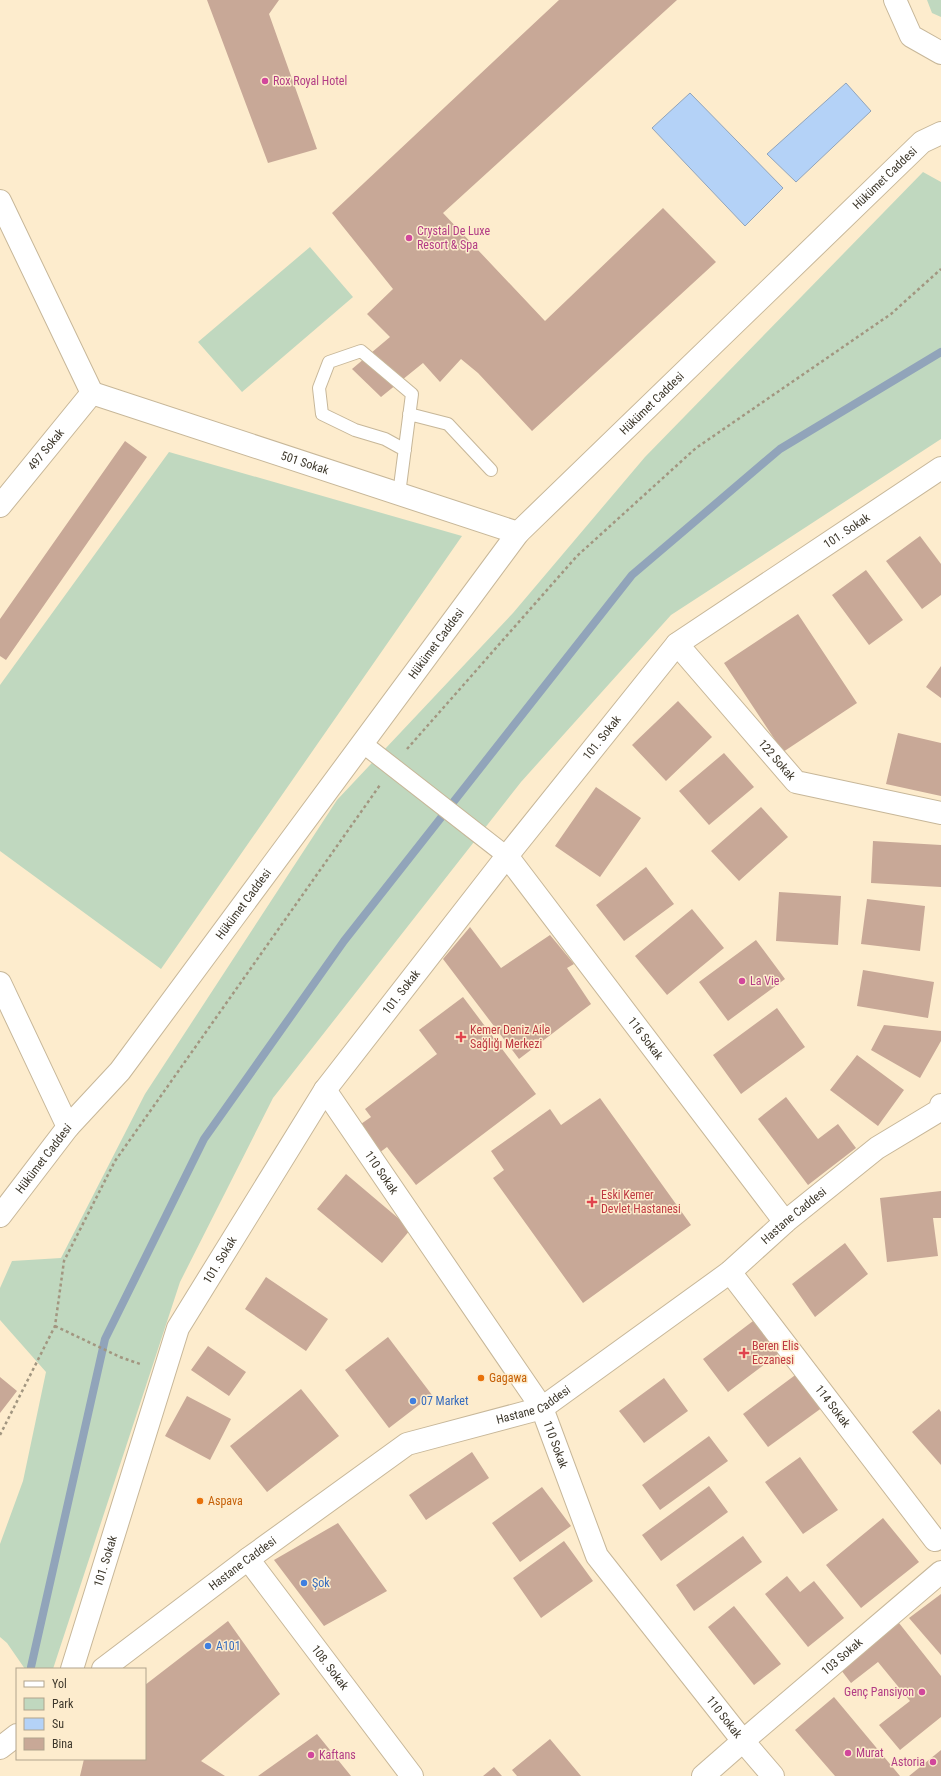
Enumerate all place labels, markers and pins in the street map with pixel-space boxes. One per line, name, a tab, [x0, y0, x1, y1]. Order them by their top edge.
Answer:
place label: Rox Royal Hotel	[273, 74, 347, 88]
marker: Rox Royal Hotel	[260, 76, 270, 86]
place label: Crystal De Luxe Resort & Spa	[417, 224, 490, 252]
marker: Crystal De Luxe Resort & Spa	[404, 233, 414, 243]
place label: La Vie	[750, 974, 780, 988]
marker: La Vie	[737, 976, 747, 986]
place label: Kemer Deniz Aile Sağlığı Merkezi	[470, 1023, 551, 1051]
marker: Kemer Deniz Aile Sağlığı Merkezi	[455, 1031, 467, 1043]
place label: Eski Kemer Devlet Hastanesi	[601, 1188, 681, 1216]
marker: Eski Kemer Devlet Hastanesi	[586, 1196, 598, 1208]
place label: Beren Elis Eczanesi	[752, 1339, 799, 1367]
marker: Beren Elis Eczanesi	[739, 1348, 749, 1358]
place label: Gagawa	[489, 1371, 527, 1385]
marker: Gagawa	[476, 1373, 486, 1383]
place label: 07 Market	[421, 1394, 469, 1408]
marker: 07 Market	[408, 1396, 418, 1406]
place label: Aspava	[208, 1494, 243, 1508]
marker: Aspava	[195, 1496, 205, 1506]
place label: Şok	[312, 1576, 330, 1590]
marker: Şok	[299, 1578, 309, 1588]
place label: A101	[216, 1639, 241, 1653]
marker: A101	[203, 1641, 213, 1651]
place label: Genç Pansiyon	[844, 1685, 914, 1699]
marker: Genç Pansiyon	[917, 1687, 927, 1697]
place label: Murat	[856, 1746, 884, 1760]
place label: Kaftans	[319, 1748, 356, 1762]
marker: Murat	[843, 1748, 853, 1758]
marker: Kaftans	[306, 1750, 316, 1760]
place label: Astoria	[891, 1755, 925, 1769]
marker: Astoria	[928, 1757, 938, 1767]

